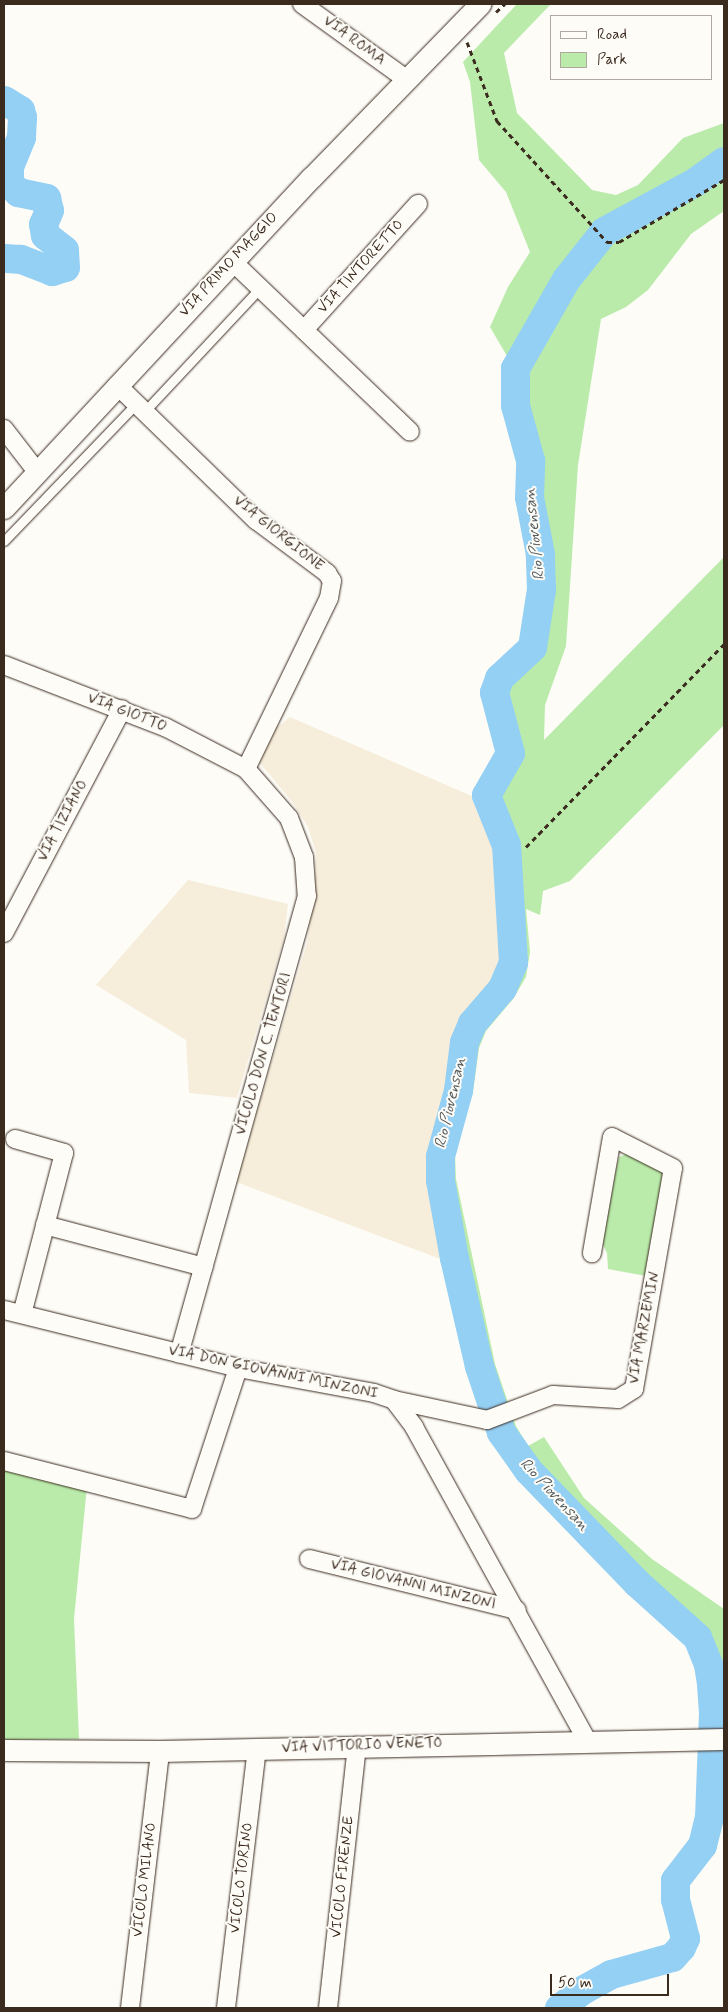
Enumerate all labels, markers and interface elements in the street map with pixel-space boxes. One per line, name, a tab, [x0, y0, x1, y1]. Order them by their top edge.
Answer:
street label: VIA ROMA	[319, 12, 389, 70]
legend	[550, 15, 713, 80]
text: Road	[597, 25, 627, 45]
text: Park	[597, 50, 627, 70]
street label: VIA PRIMO MAGGIO	[174, 206, 284, 324]
street label: VIA TINTORETTO	[313, 215, 409, 319]
water label: Rio Piovensan	[521, 487, 549, 581]
street label: VIA GIORGIONE	[229, 492, 327, 576]
street label: VIA GIOTTO	[84, 689, 170, 737]
street label: VIA TIZIANO	[33, 775, 93, 867]
street label: VICOLO DON C. TENTORI	[232, 970, 296, 1138]
water label: Rio Piovensan	[431, 1056, 471, 1150]
street label: VIA MARZEMIN	[626, 1271, 664, 1385]
street label: VIA DON GIOVANNI MINZONI	[168, 1342, 378, 1404]
water label: Rio Piovensan	[516, 1455, 592, 1535]
street label: VIA GIOVANNI MINZONI	[326, 1555, 500, 1615]
street label: VIA VITTORIO VENETO	[281, 1734, 443, 1758]
street label: VICOLO FIRENZE	[328, 1815, 358, 1939]
street label: VICOLO MILANO	[129, 1822, 161, 1938]
street label: VICOLO TORINO	[226, 1822, 258, 1934]
scale bar	[553, 1964, 672, 1996]
text: 50 m	[558, 1973, 592, 1993]

